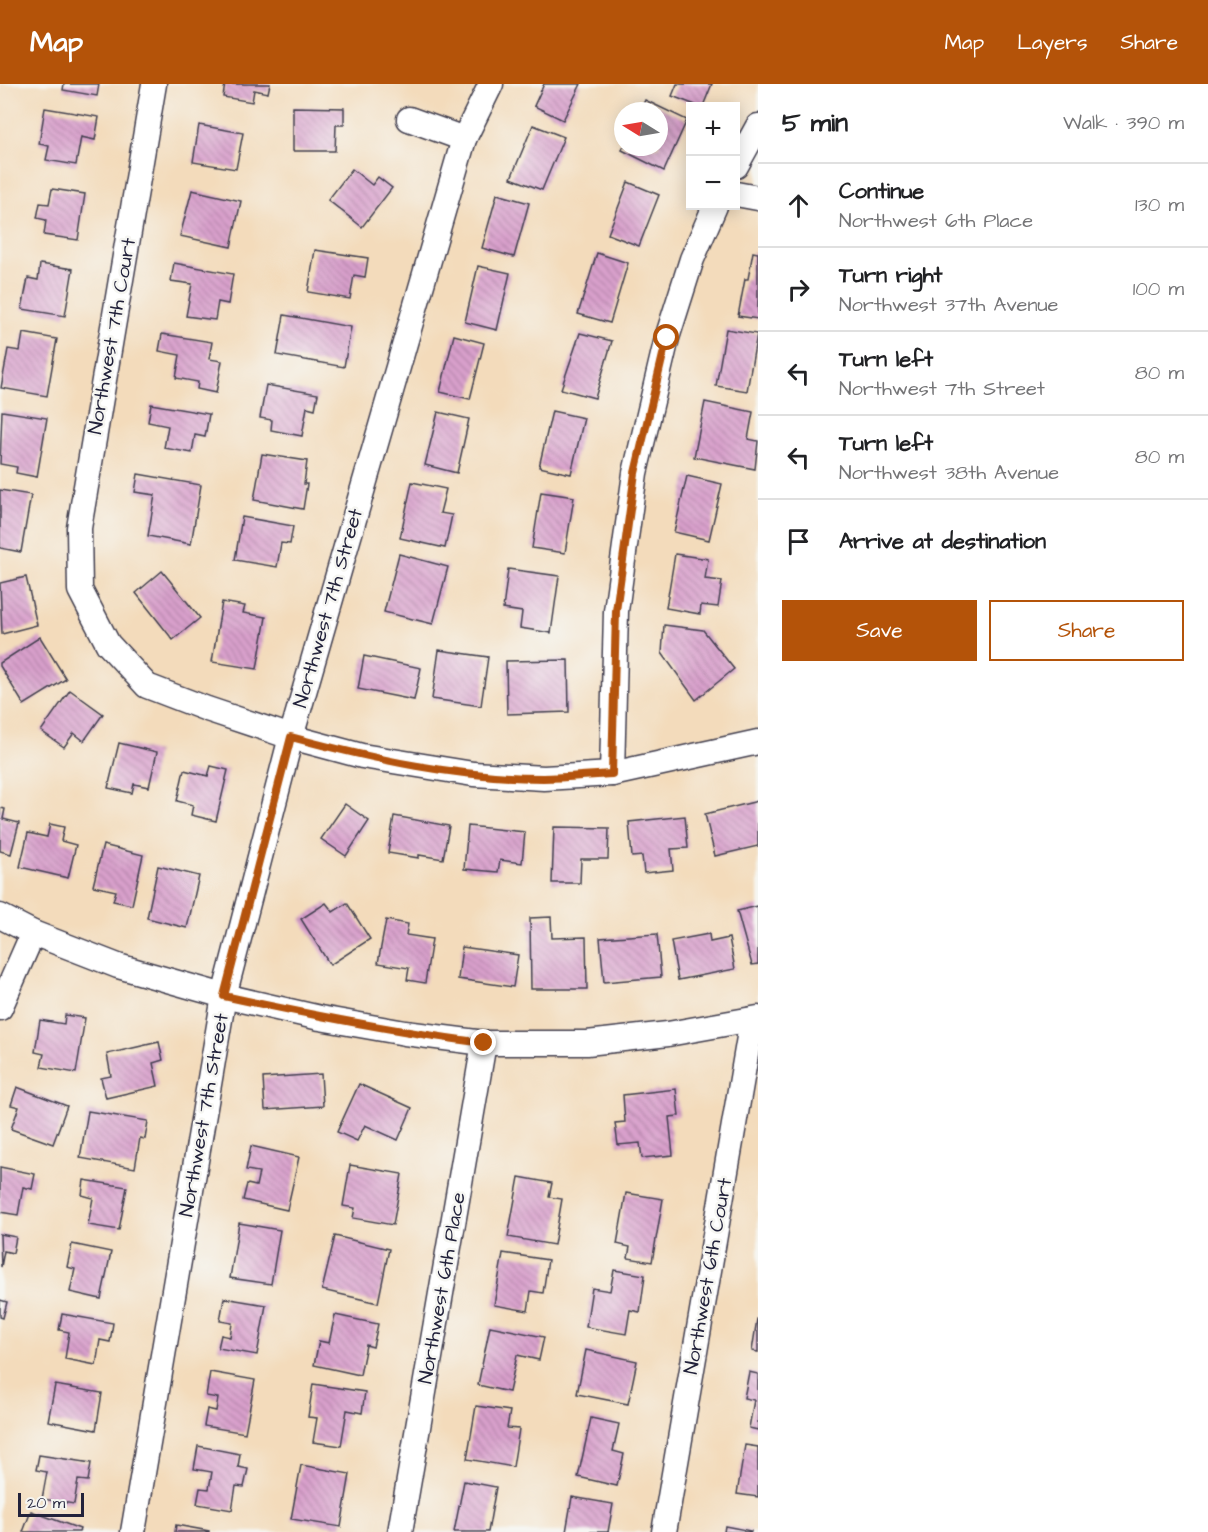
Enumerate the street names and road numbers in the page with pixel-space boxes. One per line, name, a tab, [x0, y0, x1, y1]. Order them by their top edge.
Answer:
street label: Northwest 7th Court	[81, 236, 143, 436]
street label: Northwest 7th Street	[286, 505, 370, 711]
street label: Northwest 7th Street	[172, 1011, 236, 1219]
street label: Northwest 6th Court	[677, 1175, 739, 1377]
street label: Northwest 6th Place	[411, 1190, 473, 1386]

